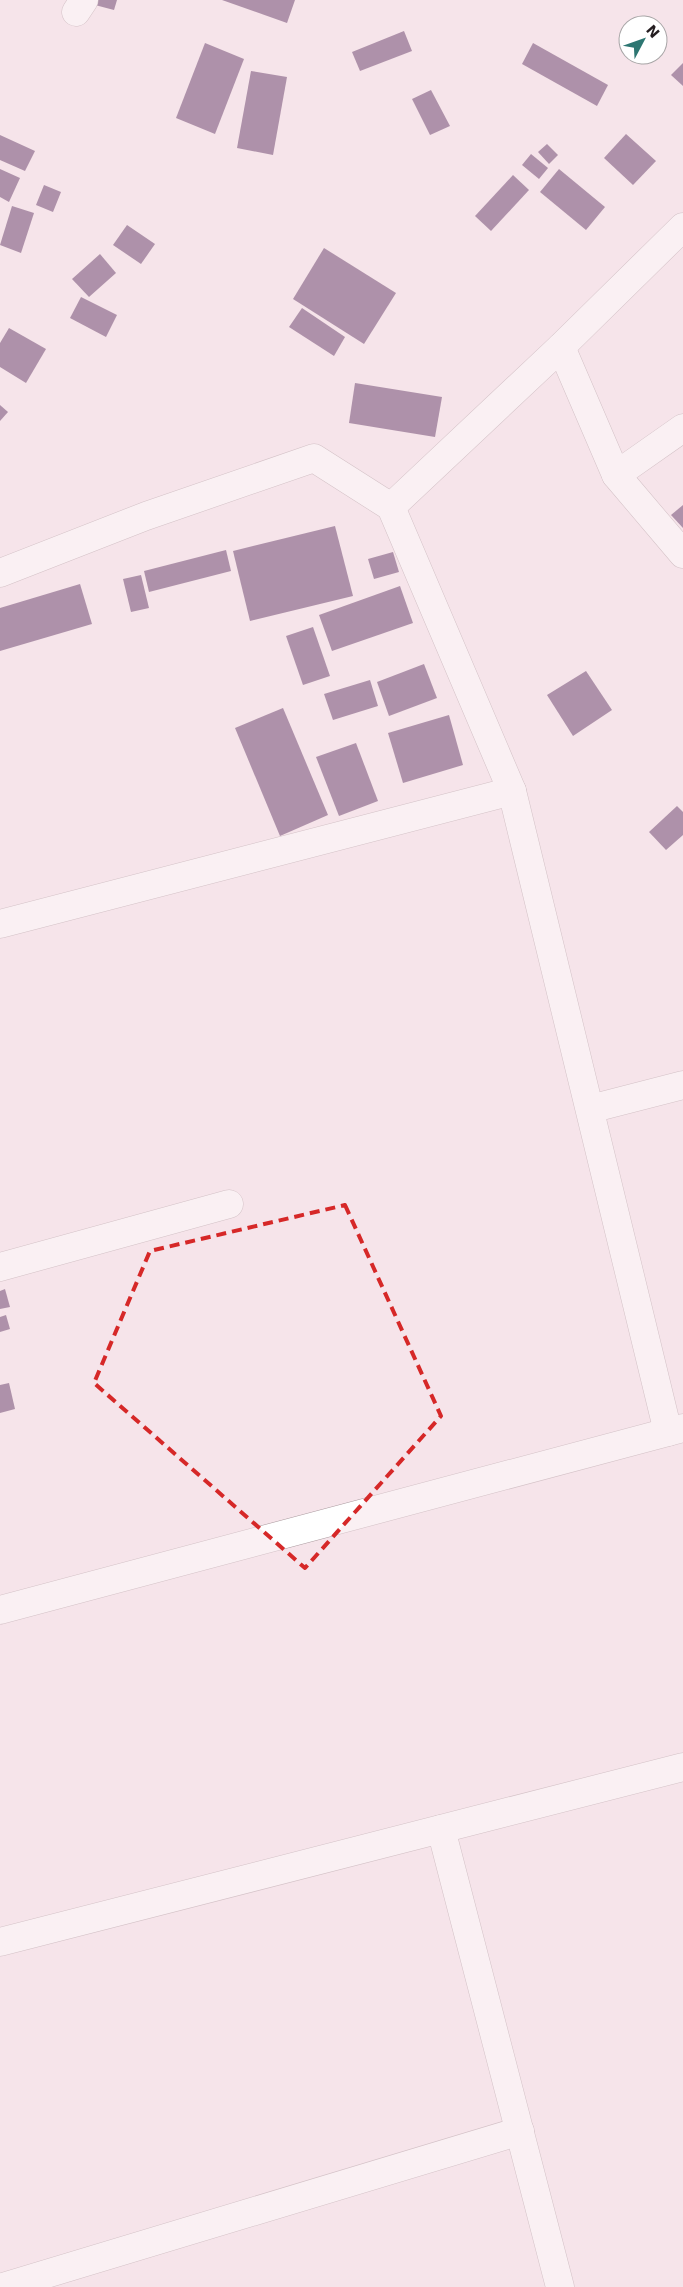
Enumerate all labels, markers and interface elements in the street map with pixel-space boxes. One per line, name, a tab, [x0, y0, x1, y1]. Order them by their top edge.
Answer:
north arrow	[618, 15, 668, 65]
text: N	[643, 22, 663, 41]

